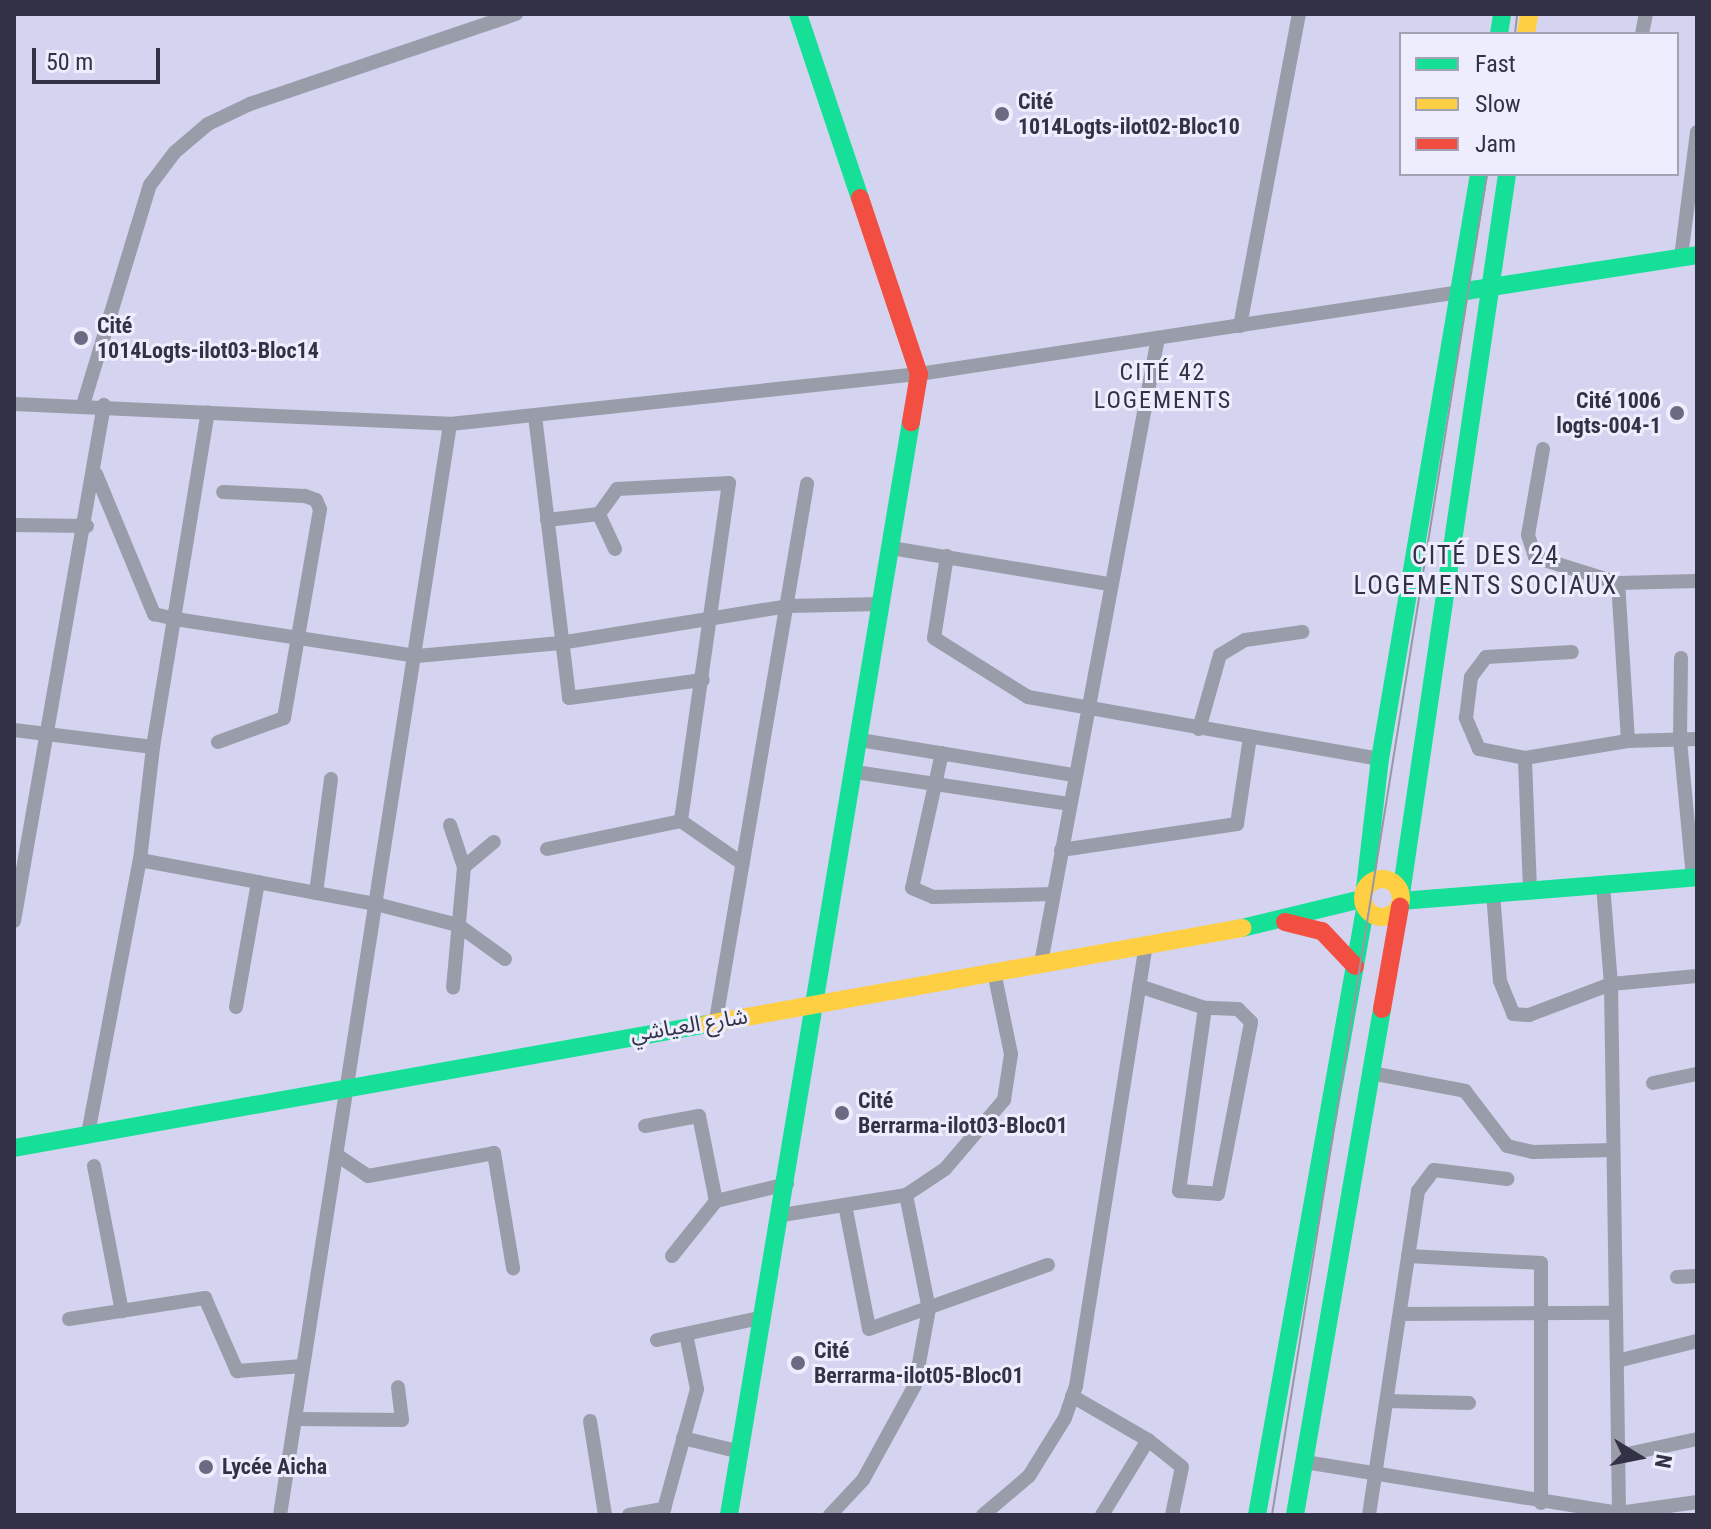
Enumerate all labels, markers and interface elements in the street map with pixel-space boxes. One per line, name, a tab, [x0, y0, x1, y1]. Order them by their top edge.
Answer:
scale bar	[36, 32, 164, 82]
legend	[1399, 32, 1679, 176]
text: 50 m	[46, 48, 93, 76]
text: Fast	[1475, 50, 1516, 78]
place label: Cité 1014Logts-ilot02-Bloc10	[1018, 88, 1240, 140]
text: Slow	[1475, 90, 1521, 118]
marker: Cité 1014Logts-ilot02-Bloc10	[993, 105, 1011, 123]
text: Jam	[1475, 130, 1516, 158]
place label: Cité 1014Logts-ilot03-Bloc14	[97, 312, 319, 364]
marker: Cité 1014Logts-ilot03-Bloc14	[72, 329, 90, 347]
district label: CITÉ 42 LOGEMENTS	[1094, 359, 1232, 415]
place label: Cité 1006 logts-004-1	[1556, 387, 1661, 438]
marker: Cité 1006 logts-004-1	[1668, 404, 1686, 422]
district label: CITÉ DES 24 LOGEMENTS SOCIAUX	[1354, 540, 1618, 602]
street label: شارع العياشي	[628, 1003, 750, 1047]
place label: Cité Berrarma-ilot03-Bloc01	[858, 1087, 1068, 1138]
marker: Cité Berrarma-ilot03-Bloc01	[833, 1104, 851, 1122]
place label: Cité Berrarma-ilot05-Bloc01	[814, 1337, 1024, 1388]
marker: Cité Berrarma-ilot05-Bloc01	[789, 1354, 807, 1372]
north arrow	[1599, 1417, 1679, 1497]
text: N	[1650, 1452, 1677, 1470]
place label: Lycée Aicha	[222, 1454, 327, 1480]
marker: Lycée Aicha	[197, 1458, 215, 1476]

